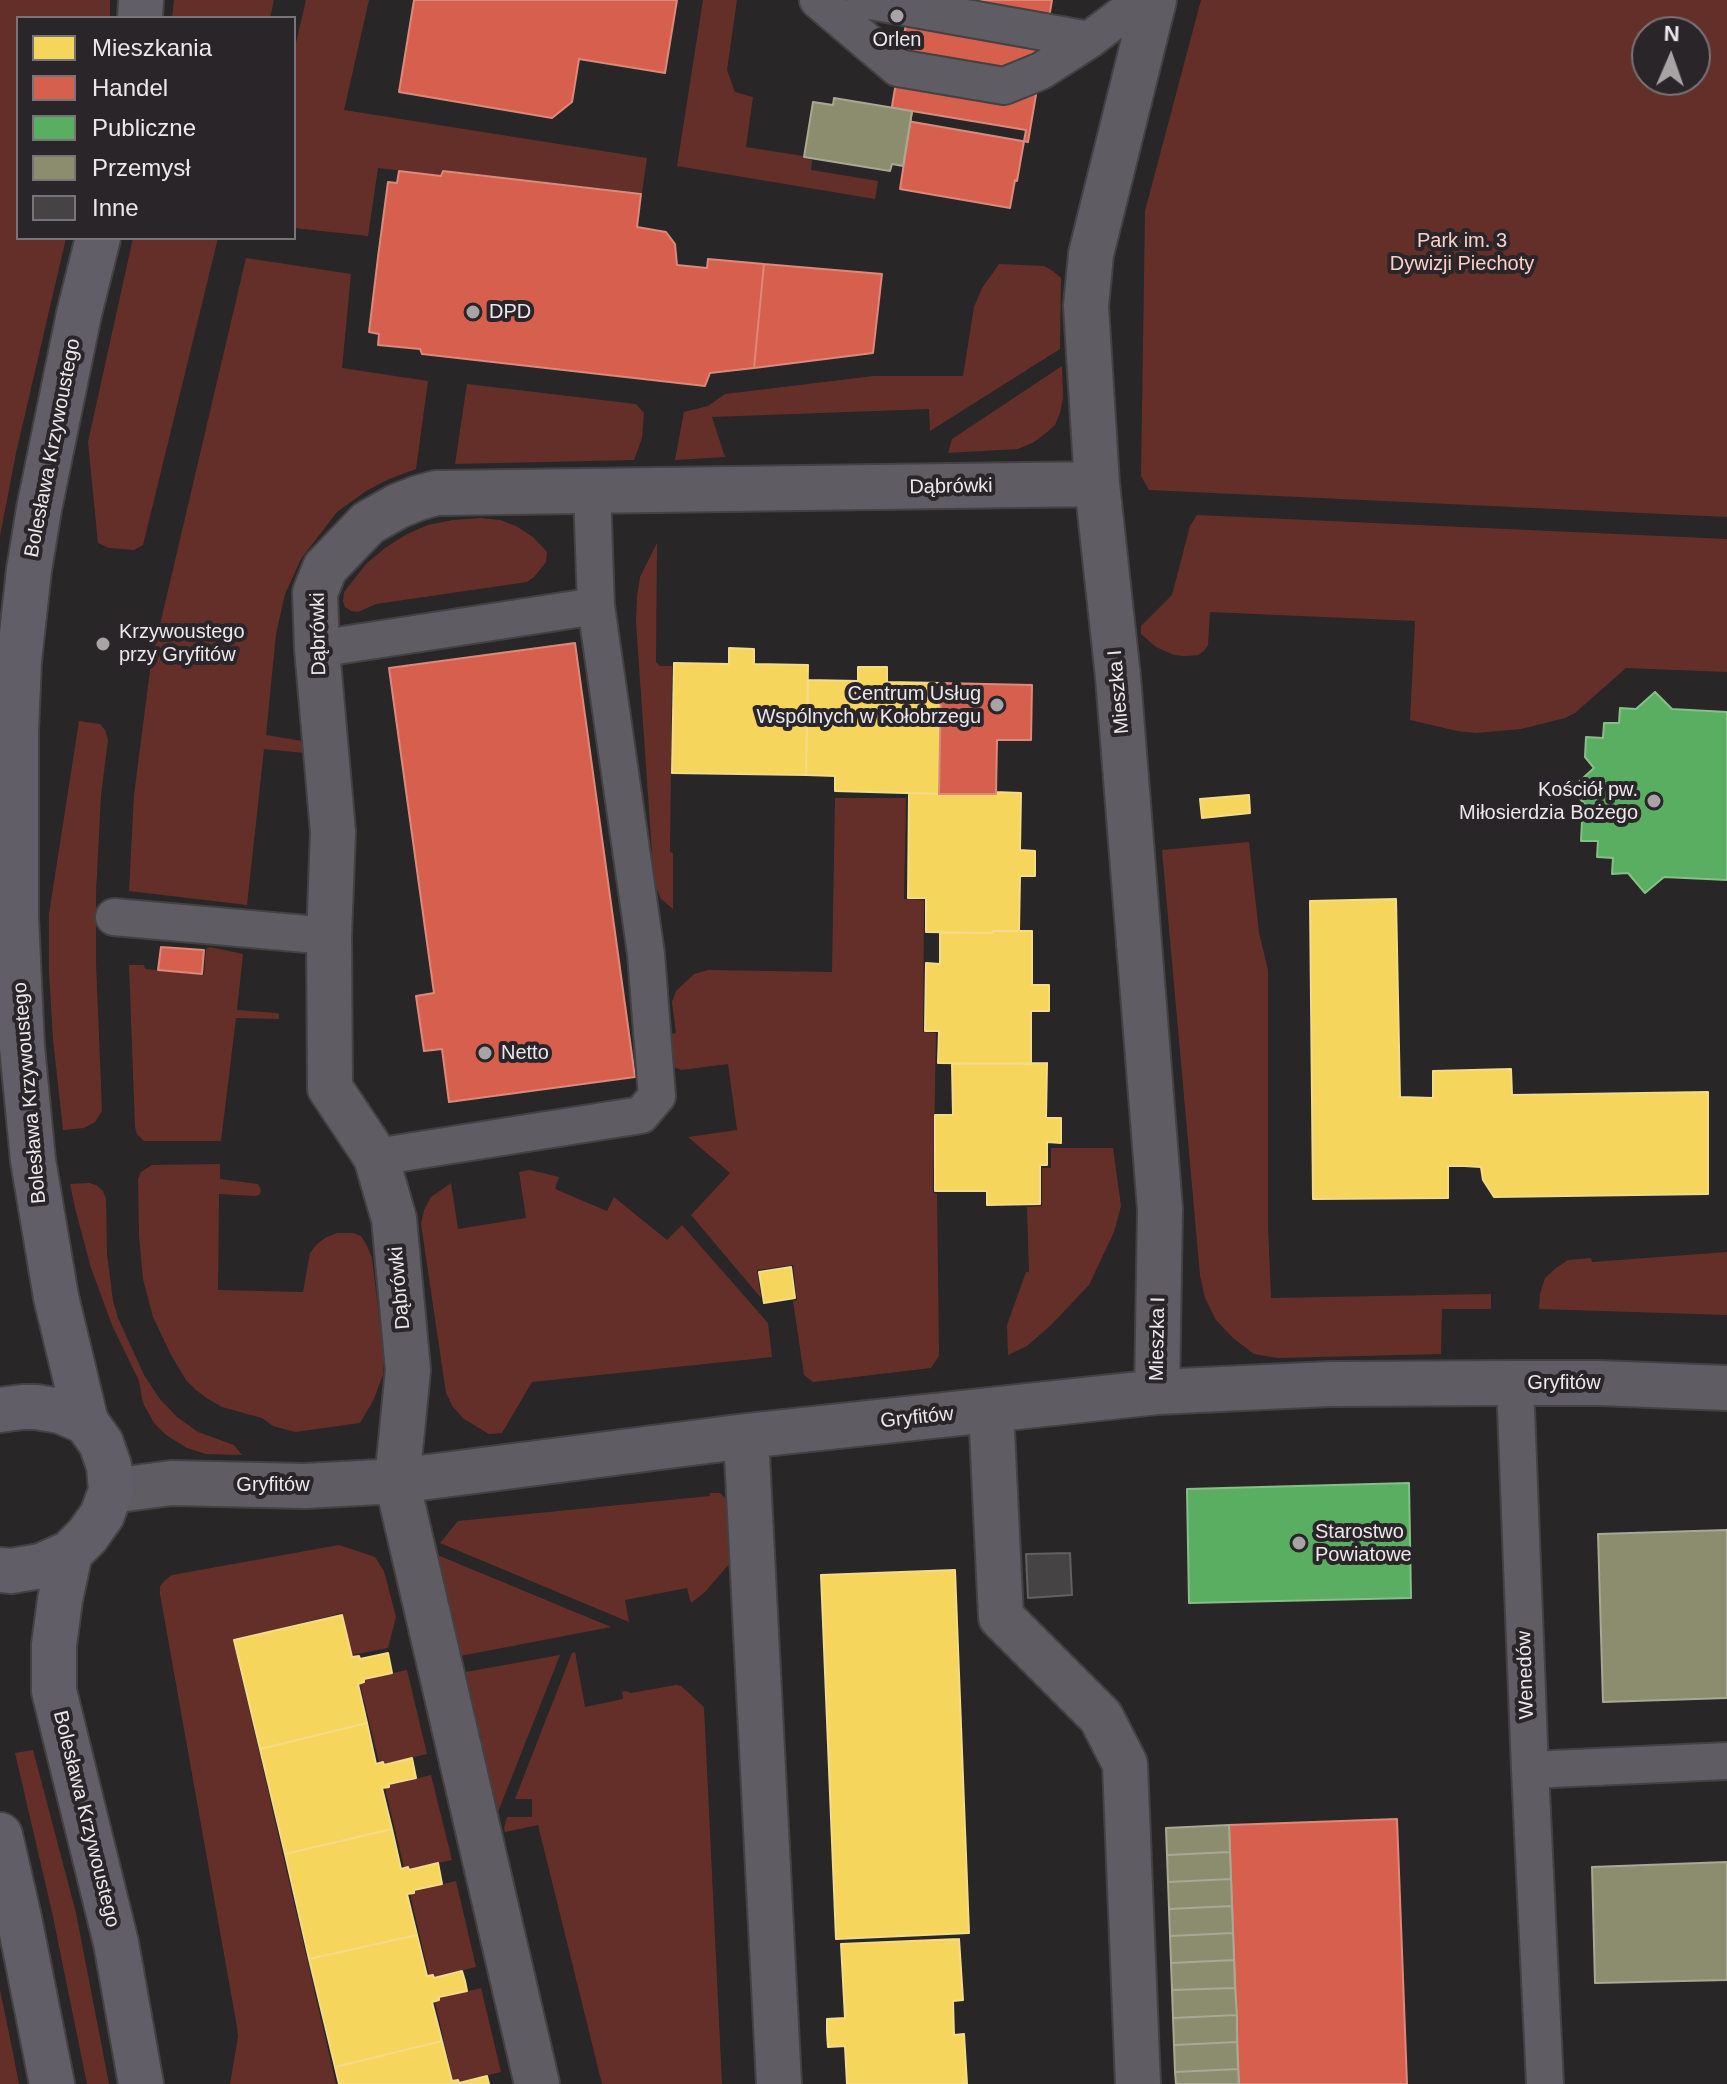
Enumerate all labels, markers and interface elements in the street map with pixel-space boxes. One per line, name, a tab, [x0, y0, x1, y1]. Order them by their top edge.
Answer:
marker: Orlen	[888, 7, 906, 25]
legend	[16, 16, 296, 240]
north arrow	[1631, 16, 1711, 96]
text: N	[1663, 21, 1680, 46]
place label: Orlen	[873, 28, 921, 52]
text: Mieszkania	[92, 34, 212, 61]
text: Handel	[92, 74, 168, 101]
text: Publiczne	[92, 114, 196, 141]
text: Przemysł	[92, 154, 191, 181]
text: Inne	[92, 194, 139, 221]
park label: Park im. 3 Dywizji Piechoty	[1390, 229, 1534, 276]
place label: DPD	[489, 300, 531, 324]
marker: DPD	[464, 303, 482, 321]
street label: Bolesława Krzywoustego	[20, 337, 86, 559]
street label: Dąbrówki	[909, 474, 993, 500]
street label: Dąbrówki	[306, 592, 332, 676]
place label: Krzywoustego przy Gryfitów	[119, 620, 245, 667]
marker: Krzywoustego przy Gryfitów	[94, 635, 112, 653]
street label: Mieszka I	[1103, 649, 1135, 735]
place label: Centrum Usług Wspólnych w Kołobrzegu	[756, 682, 981, 729]
marker: Centrum Usług Wspólnych w Kołobrzegu	[988, 696, 1006, 714]
place label: Kościół pw. Miłosierdzia Bożego	[1459, 778, 1638, 825]
marker: Kościół pw. Miłosierdzia Bożego	[1645, 792, 1663, 810]
street label: Bolesława Krzywoustego	[8, 981, 52, 1205]
place label: Netto	[501, 1041, 549, 1065]
marker: Netto	[476, 1044, 494, 1062]
street label: Dąbrówki	[384, 1245, 416, 1331]
street label: Mieszka I	[1145, 1297, 1171, 1381]
street label: Gryfitów	[1527, 1371, 1601, 1395]
street label: Gryfitów	[879, 1402, 955, 1434]
street label: Gryfitów	[236, 1473, 310, 1497]
place label: Starostwo Powiatowe	[1315, 1520, 1412, 1567]
marker: Starostwo Powiatowe	[1290, 1534, 1308, 1552]
street label: Wenedów	[1512, 1630, 1540, 1720]
street label: Bolesława Krzywoustego	[47, 1708, 125, 1930]

